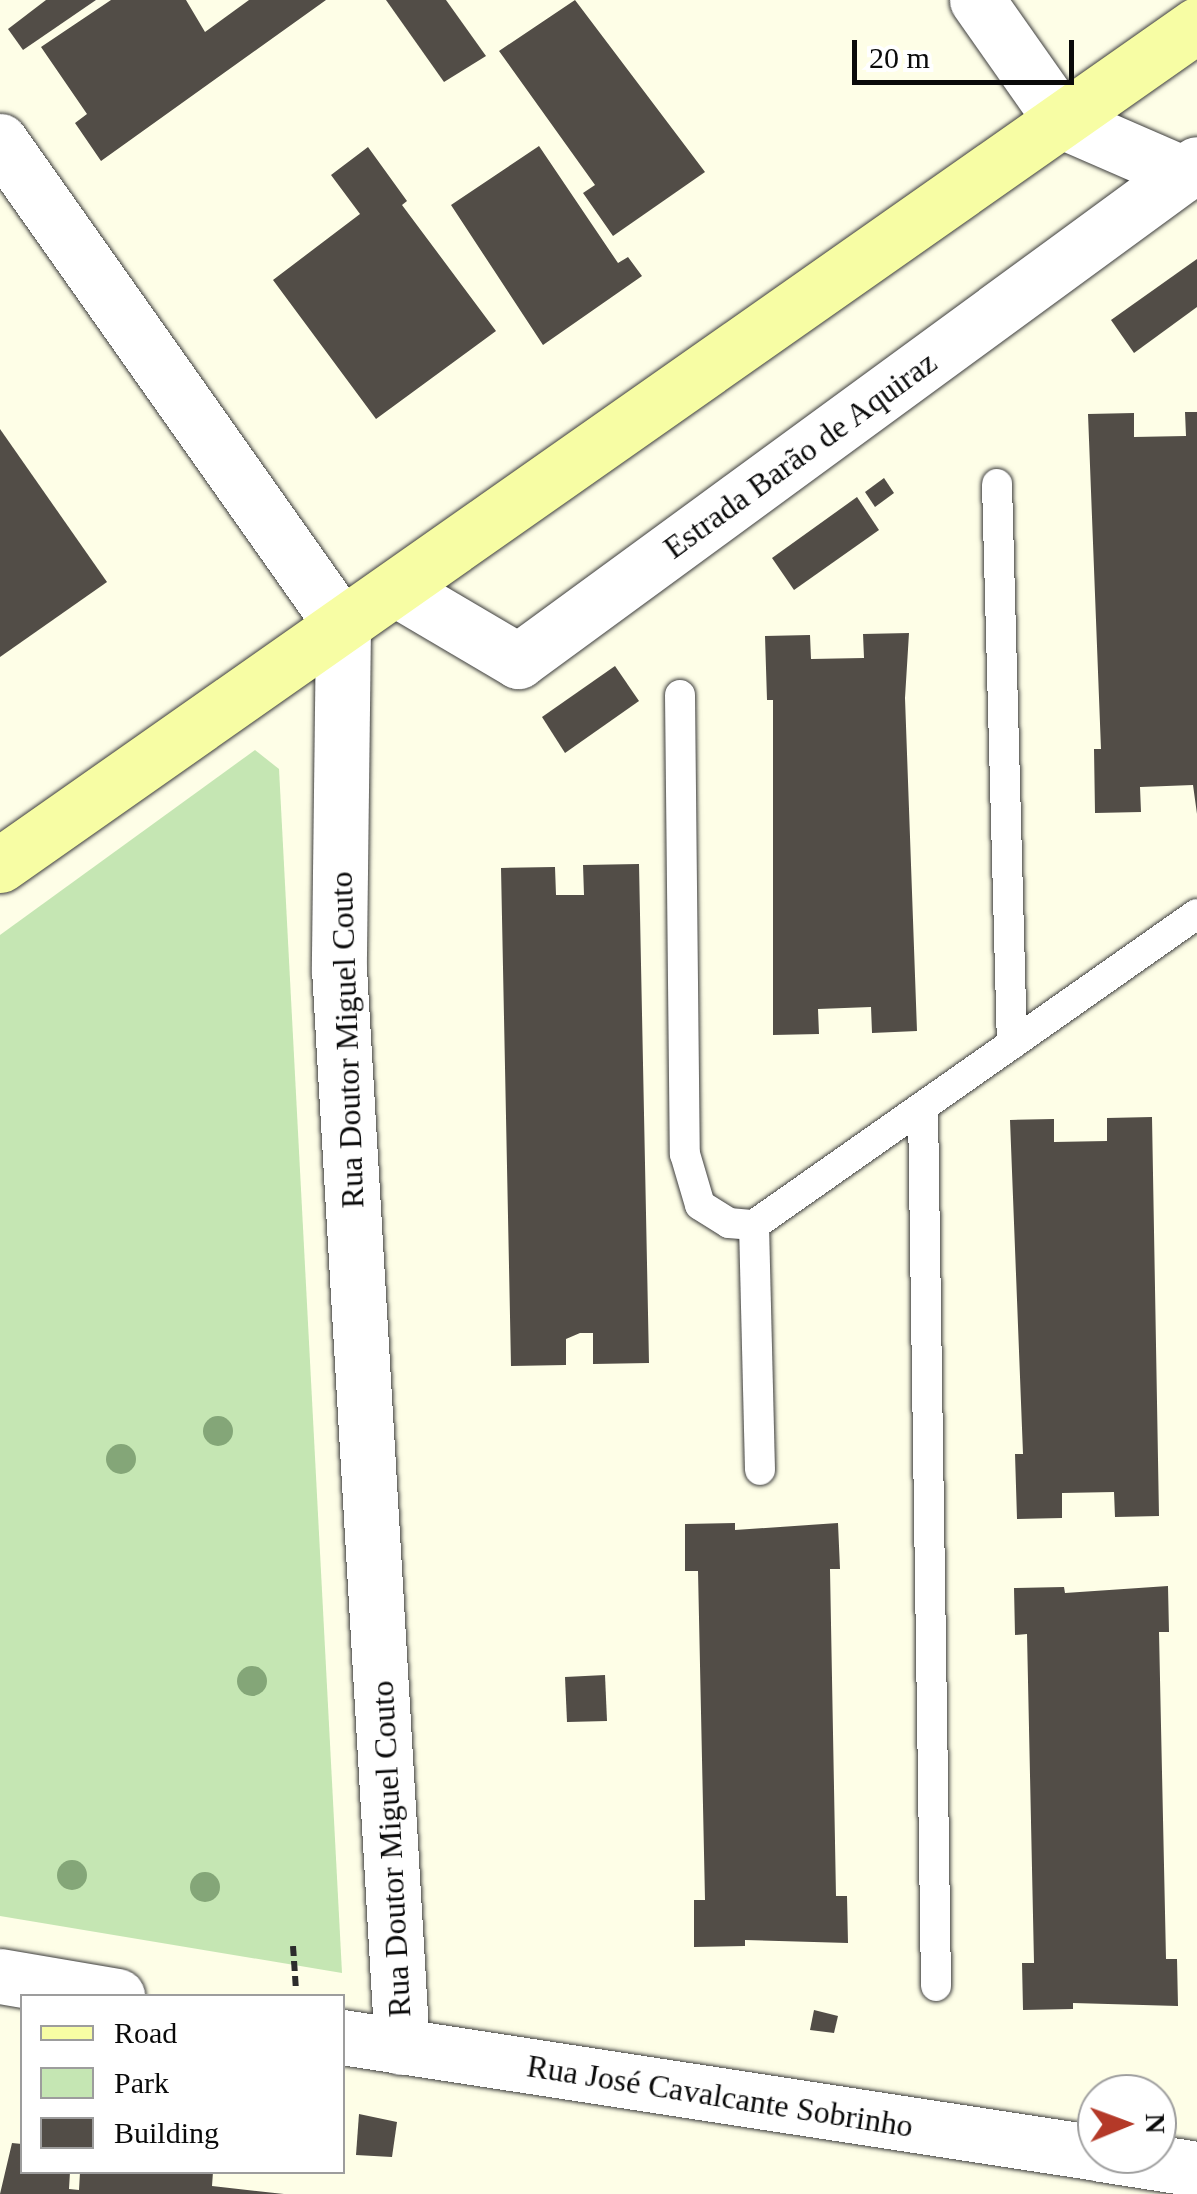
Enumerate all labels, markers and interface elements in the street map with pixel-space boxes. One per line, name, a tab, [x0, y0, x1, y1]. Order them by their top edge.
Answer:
scale bar	[857, 20, 1080, 82]
text: 20 m	[869, 41, 930, 74]
street label: Estrada Barão de Aquiraz	[655, 343, 945, 567]
street label: Rua Doutor Miguel Couto	[322, 871, 372, 1209]
street label: Rua Doutor Miguel Couto	[363, 1680, 419, 2018]
legend	[20, 1994, 345, 2174]
text: Road	[114, 2016, 177, 2049]
street label: Rua José Cavalcante Sobrinho	[524, 2047, 916, 2145]
text: Park	[114, 2066, 169, 2099]
north arrow	[1077, 2074, 1177, 2174]
text: N	[1140, 2113, 1171, 2134]
text: Building	[114, 2116, 219, 2149]

